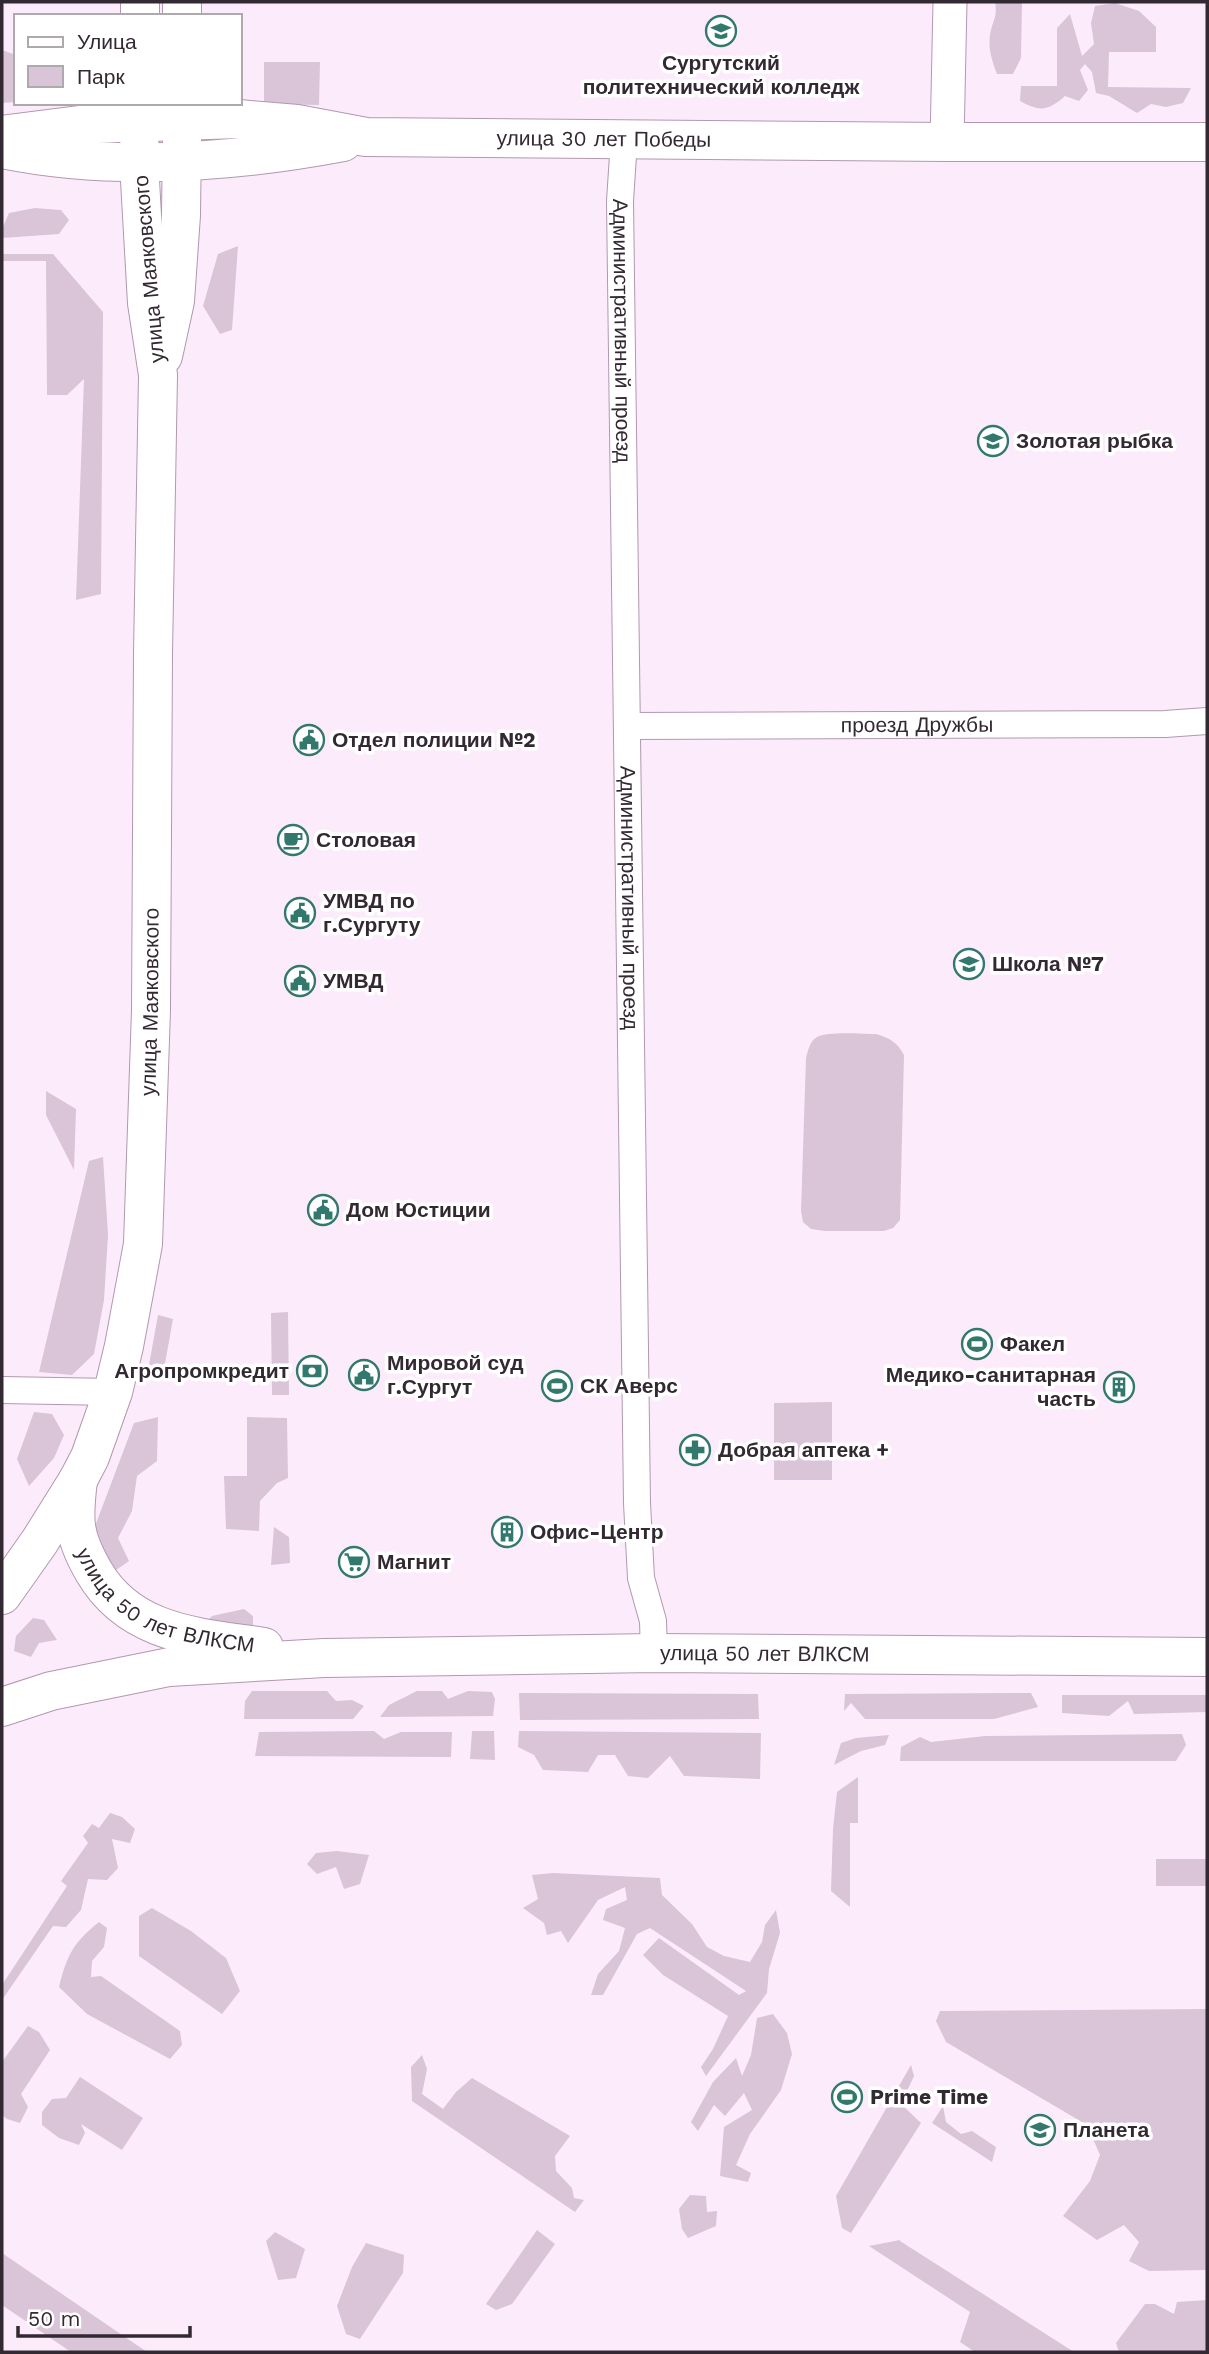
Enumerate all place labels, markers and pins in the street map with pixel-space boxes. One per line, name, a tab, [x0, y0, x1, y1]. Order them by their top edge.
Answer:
school or university icon: Сургутский политехнический колледж	[704, 14, 738, 48]
place label: Сургутский политехнический колледж	[583, 50, 860, 99]
school or university icon: Золотая рыбка	[976, 424, 1010, 458]
place label: Золотая рыбка	[1016, 428, 1173, 453]
public building icon: Отдел полиции №2	[292, 723, 326, 757]
place label: Отдел полиции №2	[332, 727, 536, 752]
cafe icon: Столовая	[276, 823, 310, 857]
place label: Столовая	[316, 827, 416, 852]
place label: УМВД по г.Сургуту	[323, 888, 421, 937]
public building icon: УМВД по г.Сургуту	[283, 896, 317, 930]
school or university icon: Школа №7	[952, 947, 986, 981]
place label: Школа №7	[992, 951, 1104, 976]
public building icon: УМВД	[283, 964, 317, 998]
place label: УМВД	[323, 968, 383, 993]
public building icon: Дом Юстиции	[306, 1193, 340, 1227]
place label: Дом Юстиции	[346, 1197, 491, 1222]
sports icon: Факел	[960, 1327, 994, 1361]
place label: Факел	[1000, 1331, 1065, 1356]
place label: Мировой суд г.Сургут	[387, 1350, 524, 1399]
bank icon: Агропромкредит	[295, 1354, 329, 1388]
place label: Агропромкредит	[114, 1358, 289, 1383]
public building icon: Мировой суд г.Сургут	[347, 1358, 381, 1392]
place label: Медико-санитарная часть	[886, 1362, 1096, 1411]
sports icon: СК Аверс	[540, 1369, 574, 1403]
building icon: Медико-санитарная часть	[1102, 1370, 1136, 1404]
place label: СК Аверс	[580, 1373, 678, 1398]
pharmacy icon: Добрая аптека +	[678, 1433, 712, 1467]
place label: Добрая аптека +	[718, 1437, 889, 1462]
building icon: Офис-Центр	[490, 1515, 524, 1549]
place label: Офис-Центр	[530, 1519, 663, 1544]
supermarket icon: Магнит	[337, 1545, 371, 1579]
place label: Магнит	[377, 1549, 451, 1574]
sports icon: Prime Time	[830, 2080, 864, 2114]
place label: Prime Time	[870, 2084, 988, 2109]
school or university icon: Планета	[1023, 2113, 1057, 2147]
place label: Планета	[1063, 2117, 1149, 2142]

